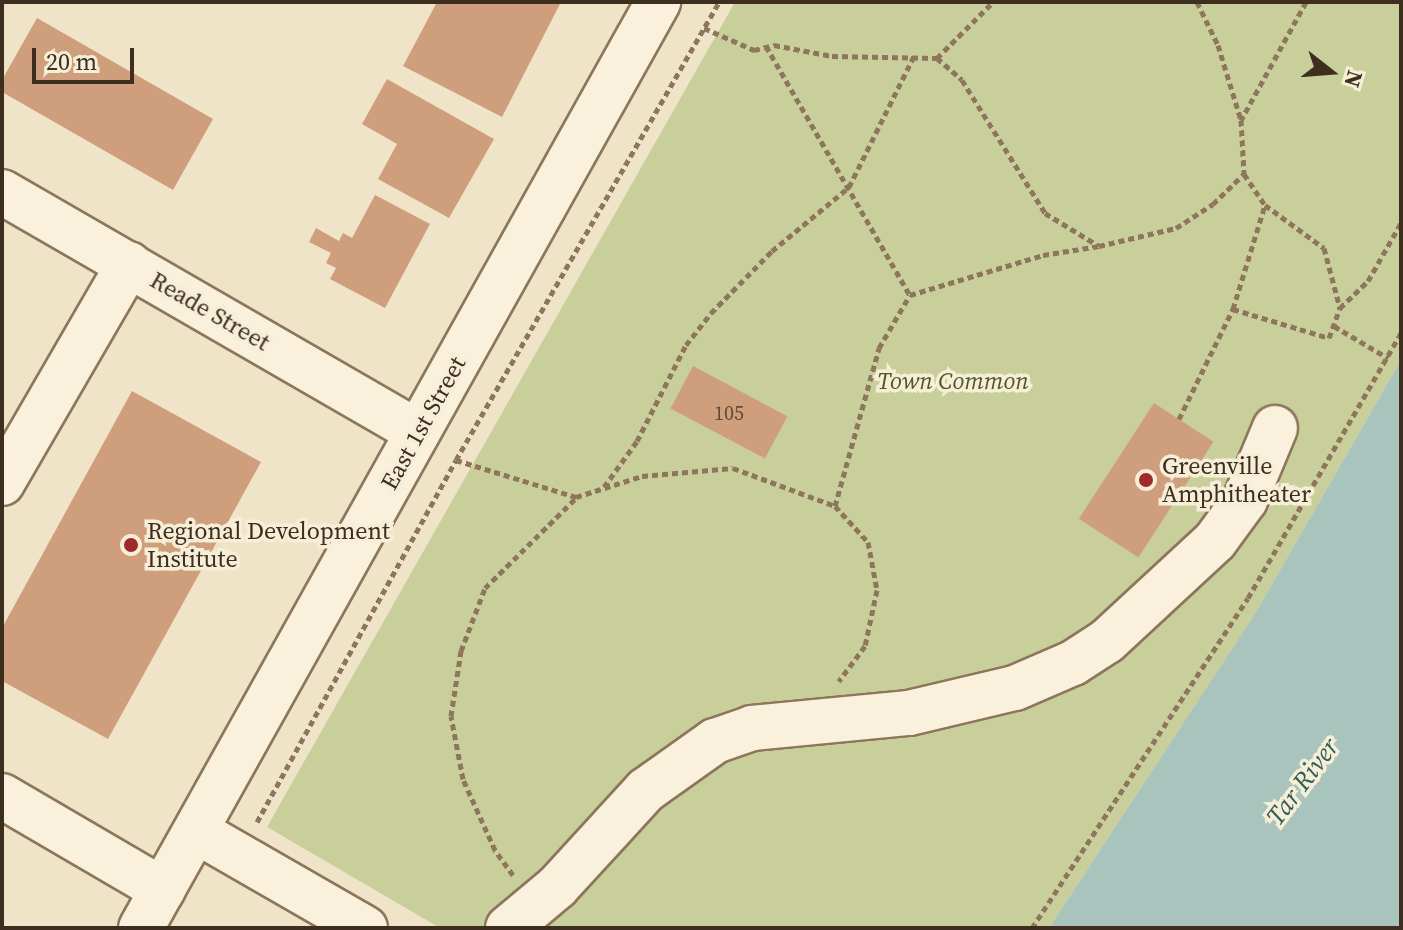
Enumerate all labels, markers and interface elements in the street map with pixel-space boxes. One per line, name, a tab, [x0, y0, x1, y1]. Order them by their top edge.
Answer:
scale bar	[36, 32, 138, 82]
north arrow	[1291, 32, 1371, 112]
text: 20 m	[46, 45, 97, 78]
text: N	[1337, 67, 1371, 91]
street label: Reade Street	[145, 265, 275, 357]
street label: East 1st Street	[374, 351, 472, 495]
park label: Town Common	[877, 367, 1029, 395]
house number: 105	[714, 401, 744, 425]
place label: Greenville Amphitheater	[1162, 452, 1311, 508]
marker: Greenville Amphitheater	[1137, 471, 1155, 489]
place label: Regional Development Institute	[147, 517, 390, 573]
marker: Regional Development Institute	[122, 536, 140, 554]
water label: Tar River	[1260, 732, 1346, 832]

